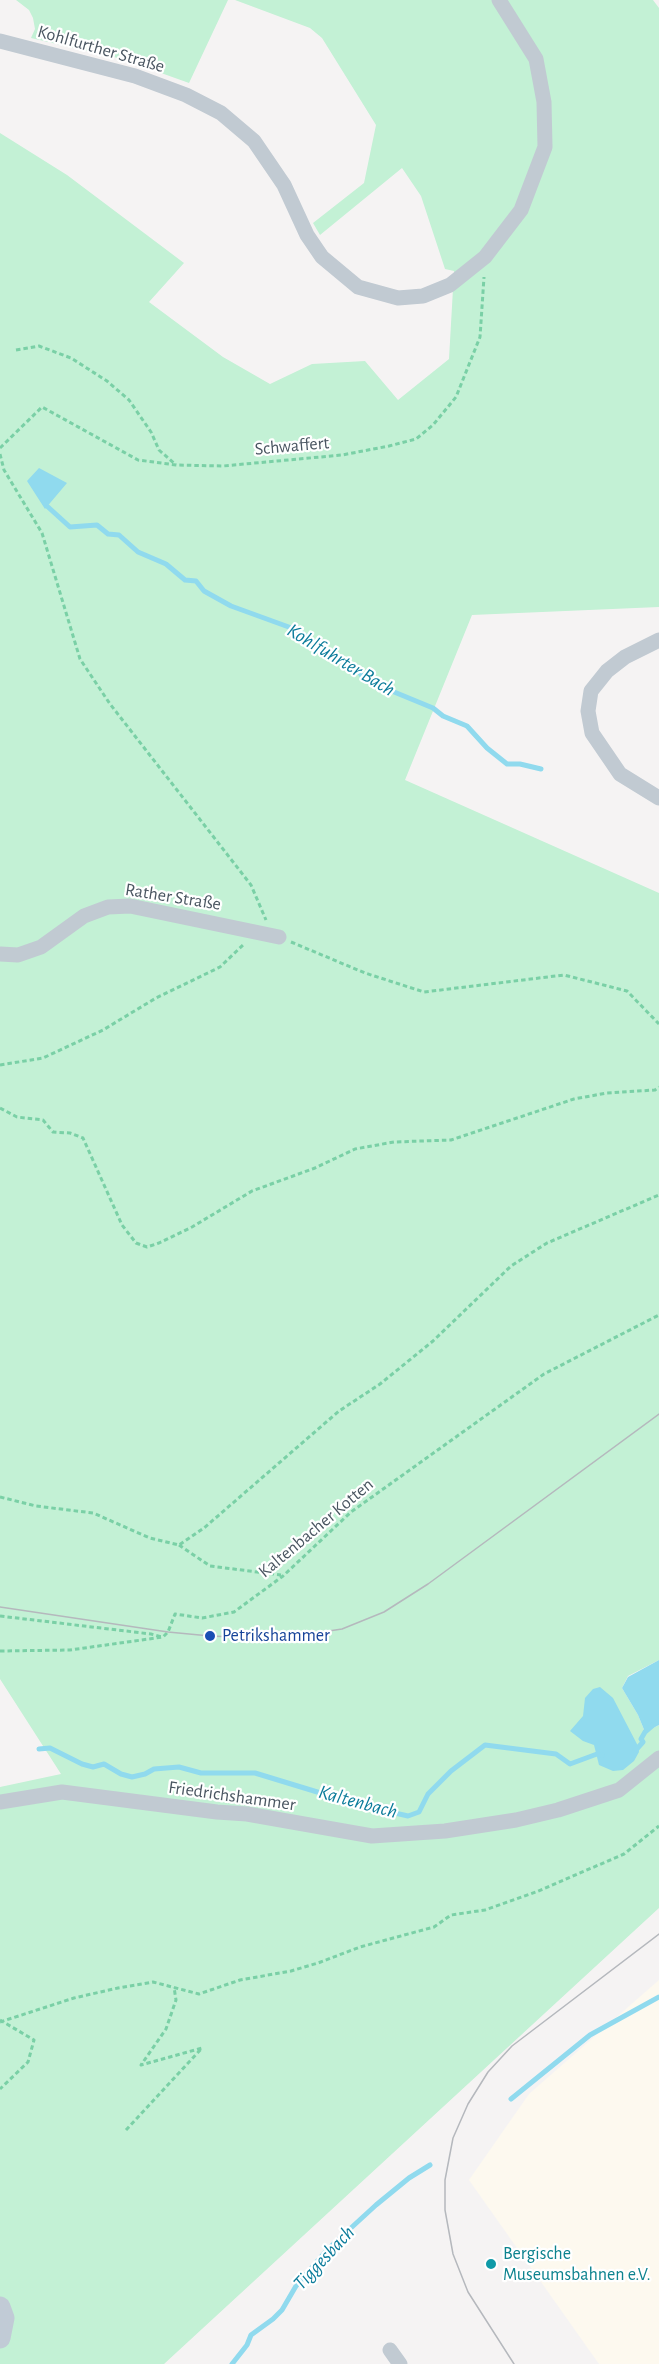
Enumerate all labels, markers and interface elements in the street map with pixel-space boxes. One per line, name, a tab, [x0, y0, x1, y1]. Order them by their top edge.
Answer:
street label: Kohlfurther Straße	[35, 21, 167, 77]
street label: Schwaffert	[254, 432, 330, 460]
water label: Kohlfuhrter Bach	[283, 618, 399, 702]
street label: Rather Straße	[124, 879, 222, 915]
street label: Kaltenbacher Kotten	[254, 1474, 378, 1582]
place label: Petrikshammer	[222, 1625, 330, 1647]
marker: Petrikshammer	[203, 1629, 217, 1643]
street label: Friedrichshammer	[167, 1776, 297, 1816]
water label: Kaltenbach	[316, 1780, 400, 1824]
water label: Tiggesbach	[288, 2221, 360, 2295]
place label: Bergische Museumsbahnen e.V.	[503, 2243, 651, 2286]
marker: Bergische Museumsbahnen e.V.	[484, 2257, 498, 2271]

